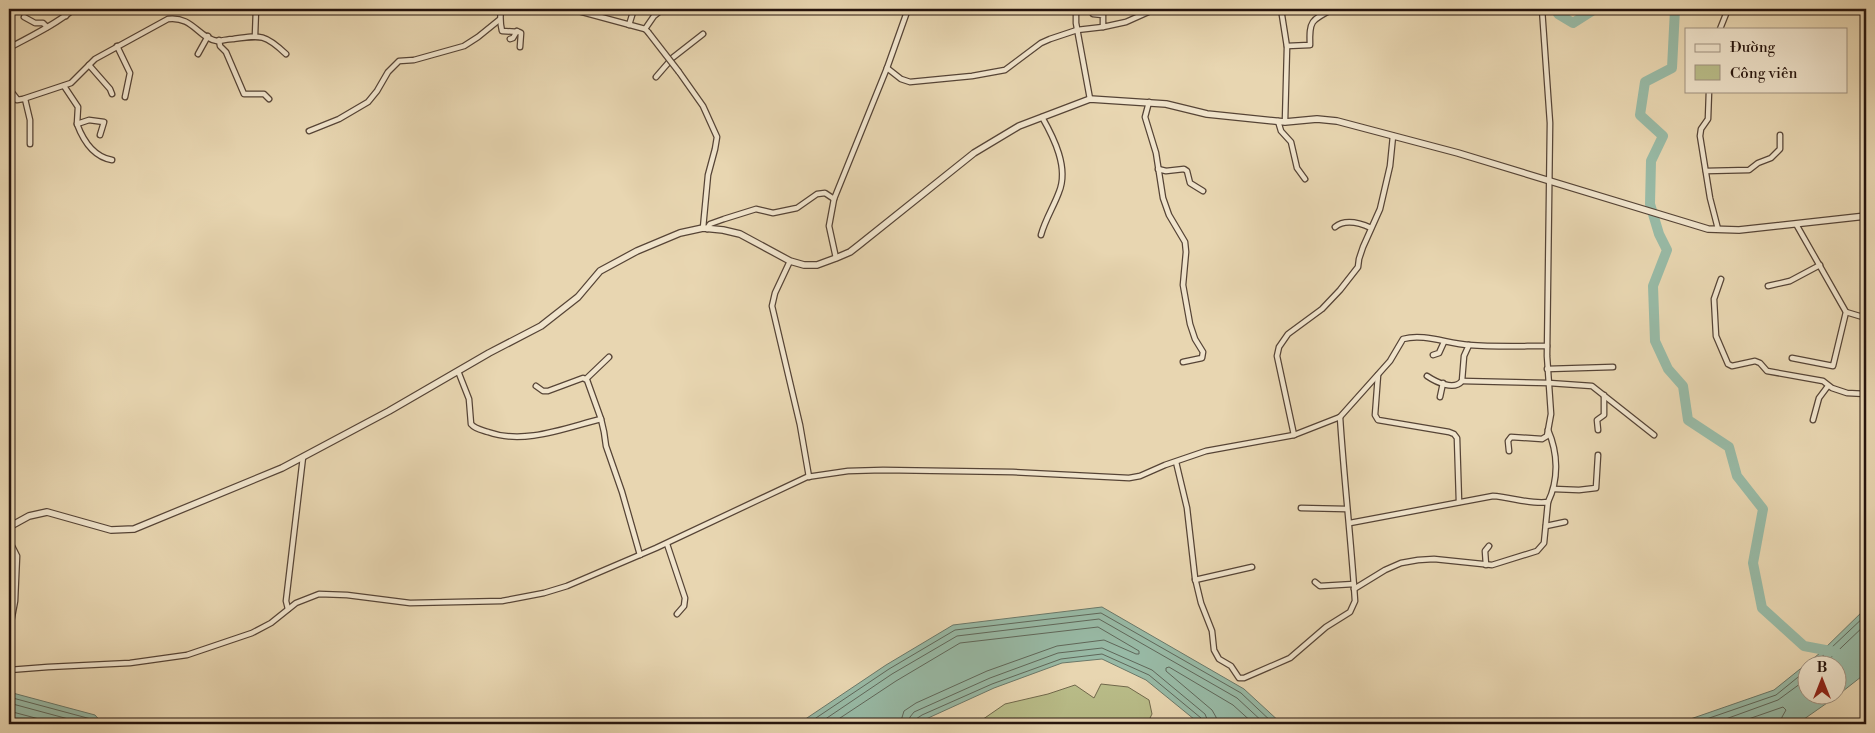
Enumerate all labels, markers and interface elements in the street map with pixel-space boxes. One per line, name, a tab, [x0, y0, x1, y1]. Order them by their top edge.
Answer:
legend	[1685, 28, 1848, 92]
text: Đường	[1730, 38, 1776, 57]
text: Công viên	[1730, 64, 1798, 83]
north arrow	[1798, 656, 1848, 706]
text: B	[1817, 659, 1827, 677]

